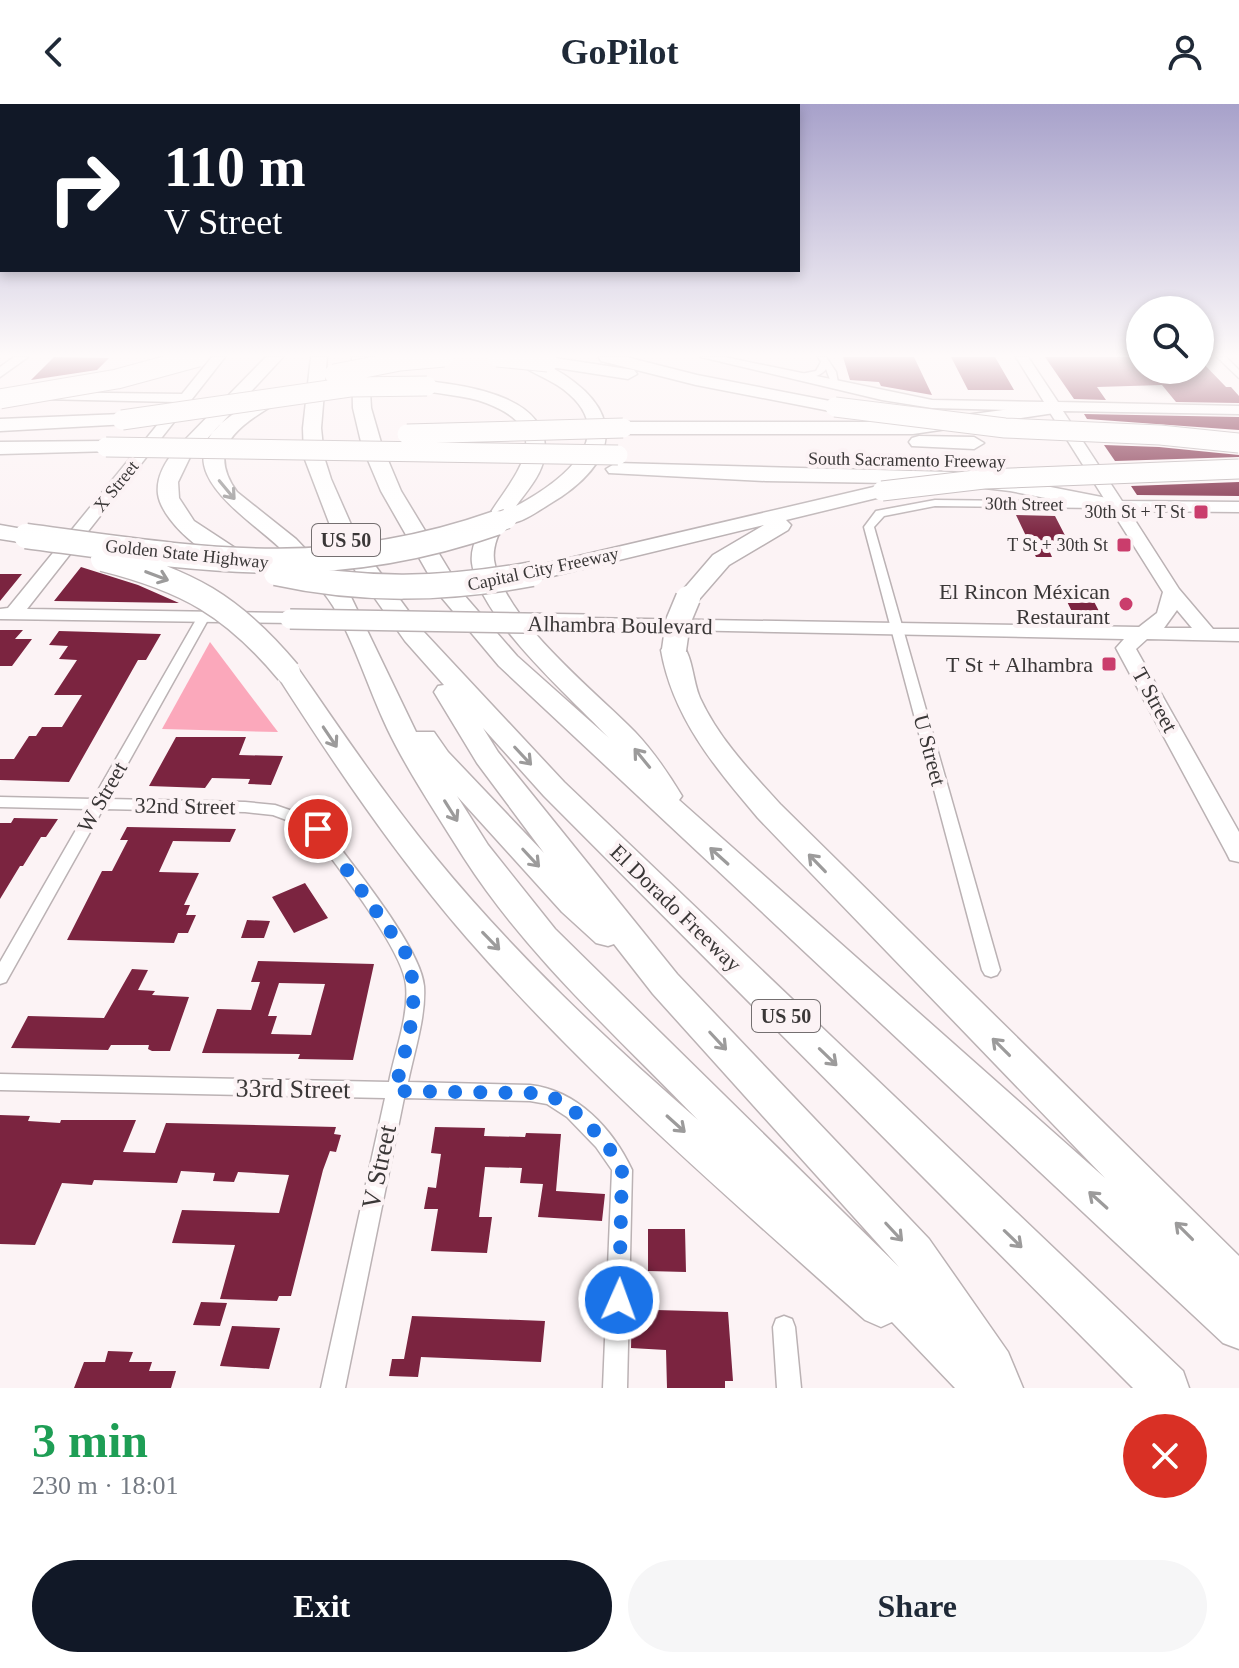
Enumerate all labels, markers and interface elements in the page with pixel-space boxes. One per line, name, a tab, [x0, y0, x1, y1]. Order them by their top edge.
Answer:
icon: back	[32, 30, 76, 74]
icon: person	[1163, 30, 1207, 74]
text: GoPilot	[561, 32, 678, 72]
icon: right	[32, 136, 136, 240]
text: 110 m	[164, 136, 306, 198]
text: V Street	[164, 202, 282, 242]
map controls	[1126, 296, 1214, 384]
button: search	[1126, 296, 1214, 384]
street label: South Sacramento Freeway	[808, 448, 1006, 472]
street label: X Street	[90, 457, 142, 515]
one-way arrow	[218, 480, 236, 501]
street label: 30th Street	[985, 493, 1063, 515]
place label: 30th St + T St	[1084, 502, 1185, 522]
marker: 30th St + T St	[1192, 503, 1210, 521]
road number: US 50	[312, 524, 380, 556]
street label: Golden State Highway	[104, 535, 270, 573]
place label: T St + 30th St	[1007, 535, 1108, 555]
marker: T St + 30th St	[1115, 536, 1133, 554]
street label: Capital City Freeway	[466, 543, 620, 595]
one-way arrow	[144, 570, 169, 584]
place label: El Rincon Méxican Restaurant	[939, 579, 1110, 629]
marker: El Rincon Méxican Restaurant	[1117, 595, 1135, 613]
street label: Alhambra Boulevard	[527, 611, 713, 639]
place label: T St + Alhambra	[946, 652, 1093, 677]
marker: T St + Alhambra	[1100, 655, 1118, 673]
street label: T Street	[1127, 663, 1183, 737]
street label: U Street	[909, 712, 951, 788]
one-way arrow	[323, 725, 339, 748]
one-way arrow	[514, 745, 532, 765]
one-way arrow	[633, 749, 651, 769]
street label: W Street	[72, 757, 132, 837]
street label: 32nd Street	[134, 793, 236, 819]
pin	[284, 795, 352, 863]
one-way arrow	[443, 799, 459, 822]
icon: arrive	[296, 807, 340, 851]
street label: El Dorado Freeway	[605, 839, 747, 977]
one-way arrow	[710, 847, 730, 865]
one-way arrow	[521, 848, 540, 868]
one-way arrow	[808, 853, 827, 873]
one-way arrow	[481, 931, 499, 951]
road number: US 50	[752, 1000, 820, 1032]
one-way arrow	[708, 1031, 727, 1051]
one-way arrow	[991, 1037, 1010, 1057]
one-way arrow	[818, 1047, 838, 1066]
street label: 33rd Street	[235, 1074, 351, 1105]
one-way arrow	[666, 1114, 686, 1133]
street label: V Street	[356, 1121, 402, 1212]
one-way arrow	[1089, 1191, 1109, 1209]
one-way arrow	[885, 1222, 904, 1242]
one-way arrow	[1175, 1222, 1194, 1241]
one-way arrow	[1003, 1229, 1023, 1248]
position arrow	[577, 1258, 661, 1342]
text: 3 min	[32, 1414, 148, 1467]
button: close	[1123, 1414, 1207, 1498]
text: 230 m · 18:01	[32, 1471, 179, 1500]
button: Exit	[32, 1560, 612, 1652]
button: Share	[628, 1560, 1207, 1652]

